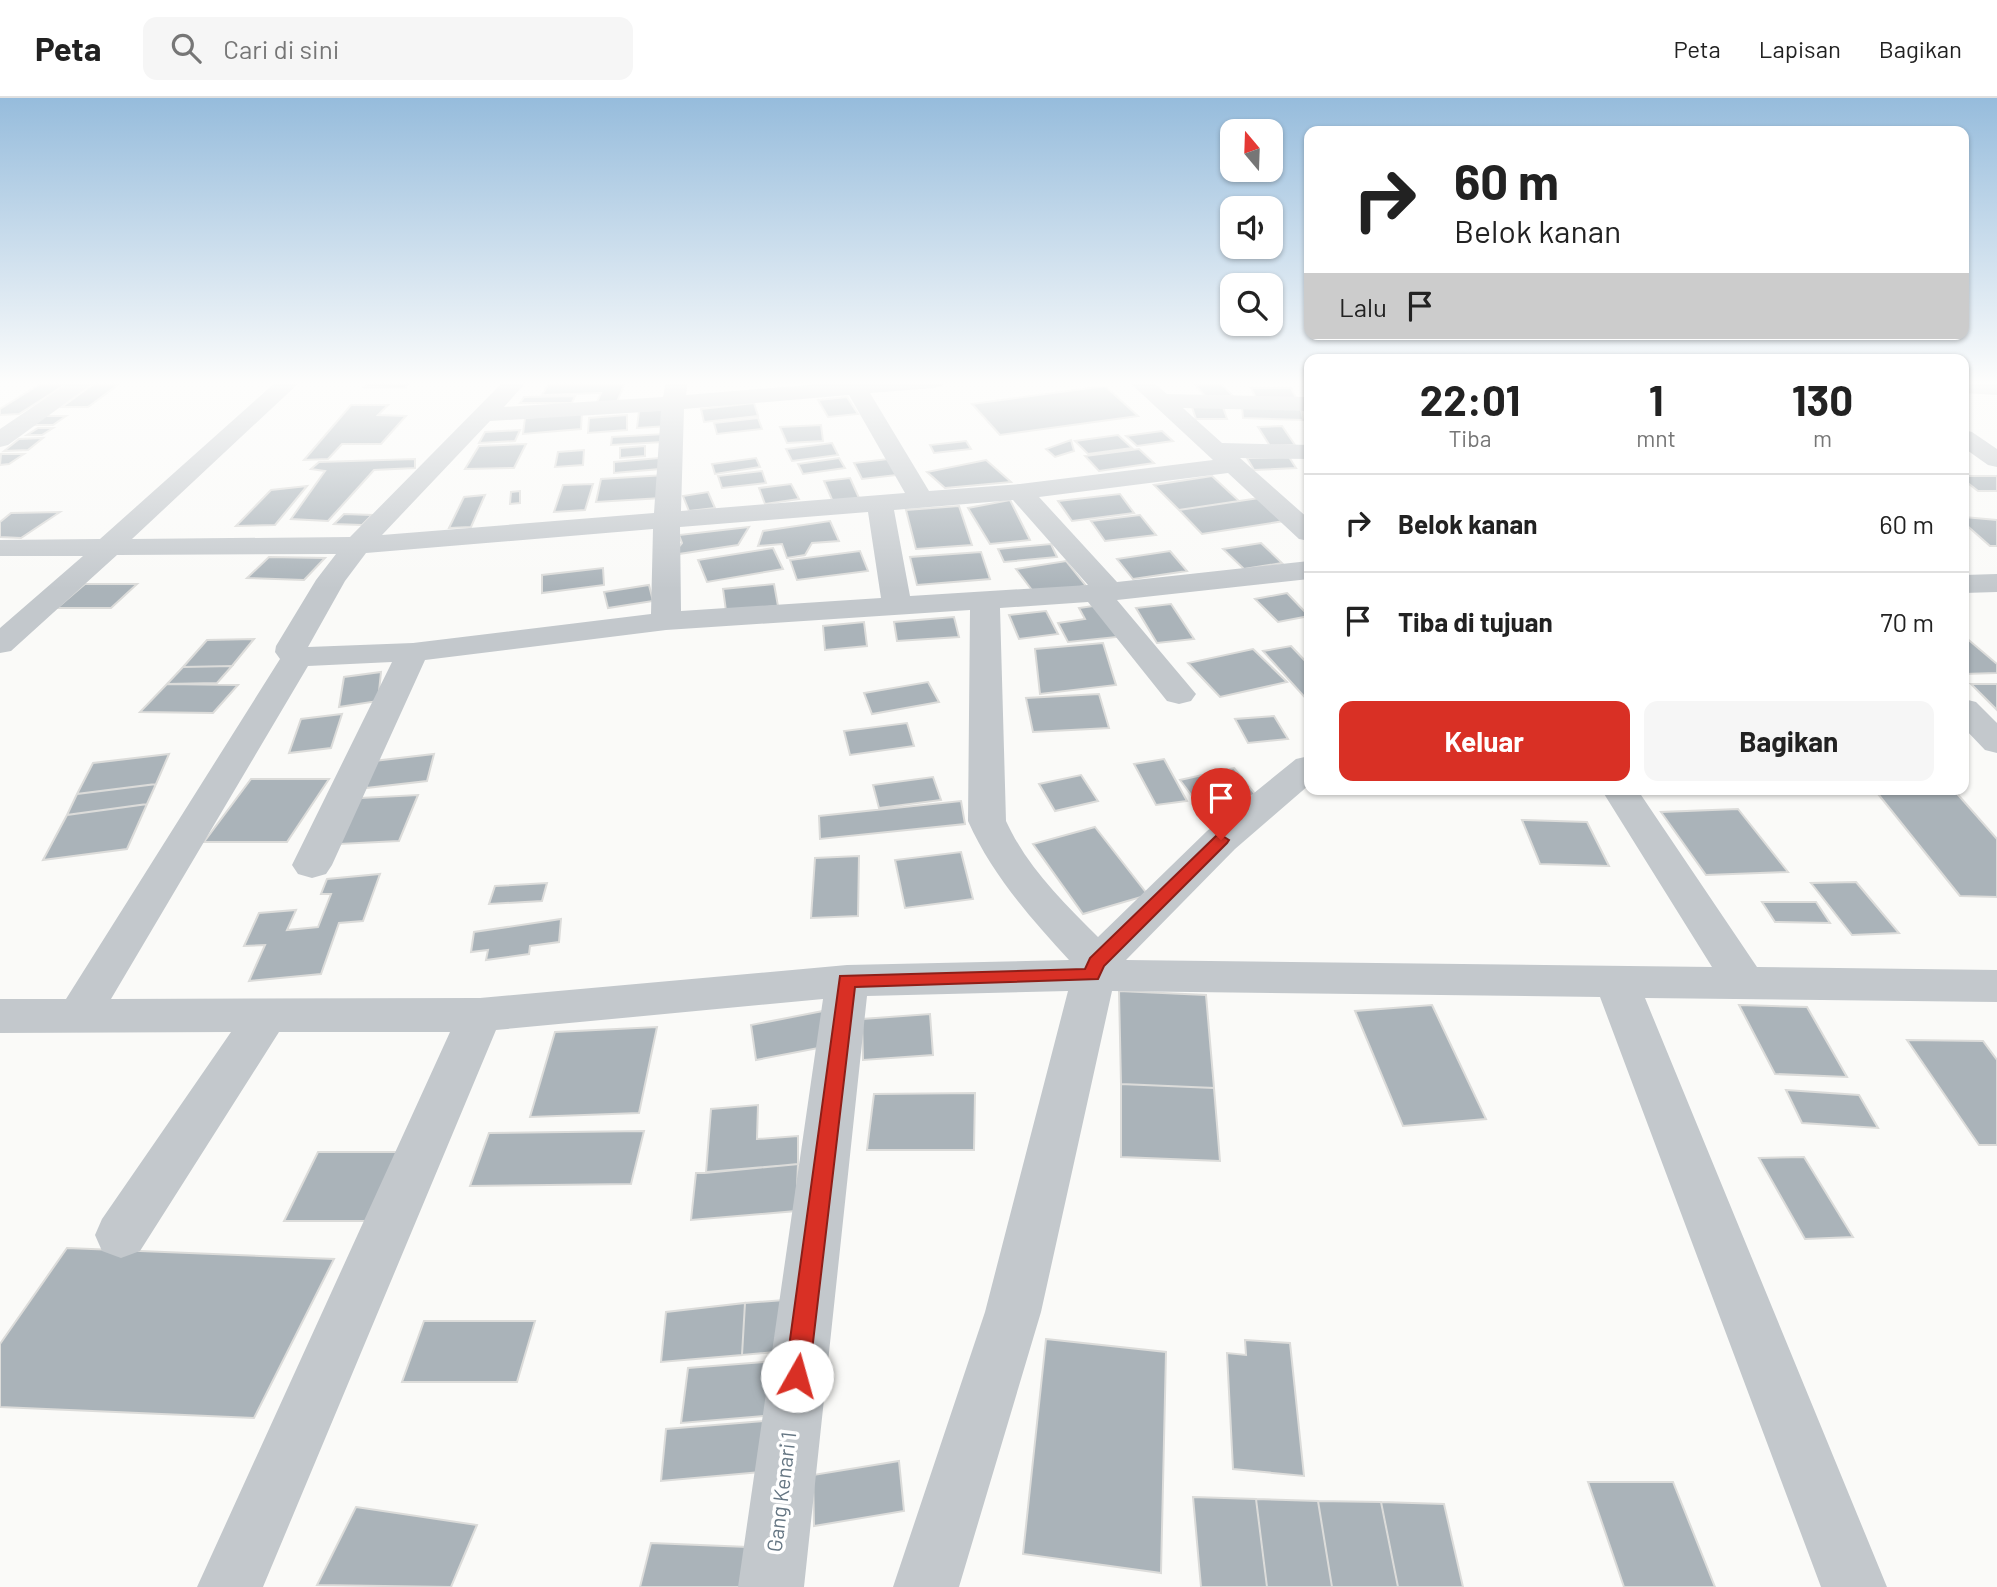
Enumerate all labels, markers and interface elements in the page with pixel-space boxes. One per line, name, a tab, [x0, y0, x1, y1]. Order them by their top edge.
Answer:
search box	[143, 17, 633, 80]
text: Peta	[35, 28, 101, 68]
icon: search	[167, 29, 205, 67]
text: Cari di sini	[223, 33, 339, 64]
text: Peta	[1673, 34, 1721, 63]
text: Lapisan	[1759, 34, 1841, 63]
text: Bagikan	[1879, 34, 1962, 63]
north arrow	[1220, 119, 1283, 182]
map controls	[1220, 119, 1283, 336]
text: 60 m	[1454, 151, 1559, 210]
icon: right	[1339, 154, 1430, 245]
button: sound	[1220, 196, 1283, 259]
text: Belok kanan	[1454, 211, 1621, 249]
button: search	[1220, 273, 1283, 336]
icon: arrive	[1401, 287, 1439, 325]
text: Lalu	[1339, 291, 1387, 322]
text: 22:01	[1420, 374, 1520, 424]
text: 1	[1649, 374, 1664, 424]
text: 130	[1792, 374, 1853, 424]
text: Tiba	[1449, 424, 1492, 452]
text: mnt	[1636, 424, 1676, 452]
text: m	[1813, 424, 1832, 452]
icon: right	[1339, 504, 1377, 542]
text: Belok kanan	[1398, 508, 1537, 539]
text: 60 m	[1879, 508, 1934, 539]
icon: arrive	[1339, 602, 1377, 640]
text: Tiba di tujuan	[1398, 606, 1553, 637]
text: 70 m	[1880, 606, 1934, 637]
button: Keluar	[1339, 701, 1630, 781]
button: Bagikan	[1644, 701, 1934, 781]
pin	[1191, 768, 1251, 840]
icon: arrive	[1202, 779, 1240, 817]
position arrow	[760, 1339, 834, 1413]
street label: Gang Kenari 1	[761, 1430, 800, 1553]

